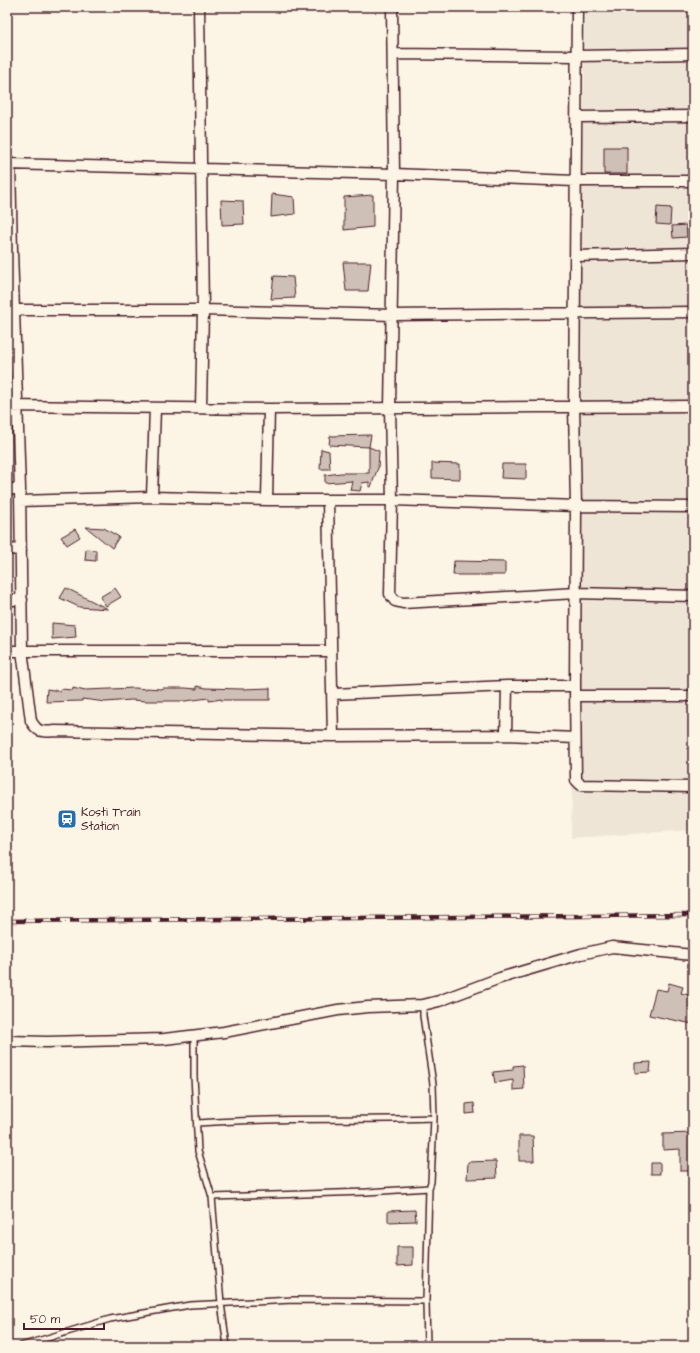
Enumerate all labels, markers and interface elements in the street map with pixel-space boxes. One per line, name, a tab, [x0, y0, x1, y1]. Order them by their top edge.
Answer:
place label: Kosti Train Station	[81, 804, 141, 835]
station icon: Kosti Train Station	[56, 808, 78, 830]
scale bar	[24, 1305, 104, 1331]
text: 50 m	[30, 1311, 61, 1328]

